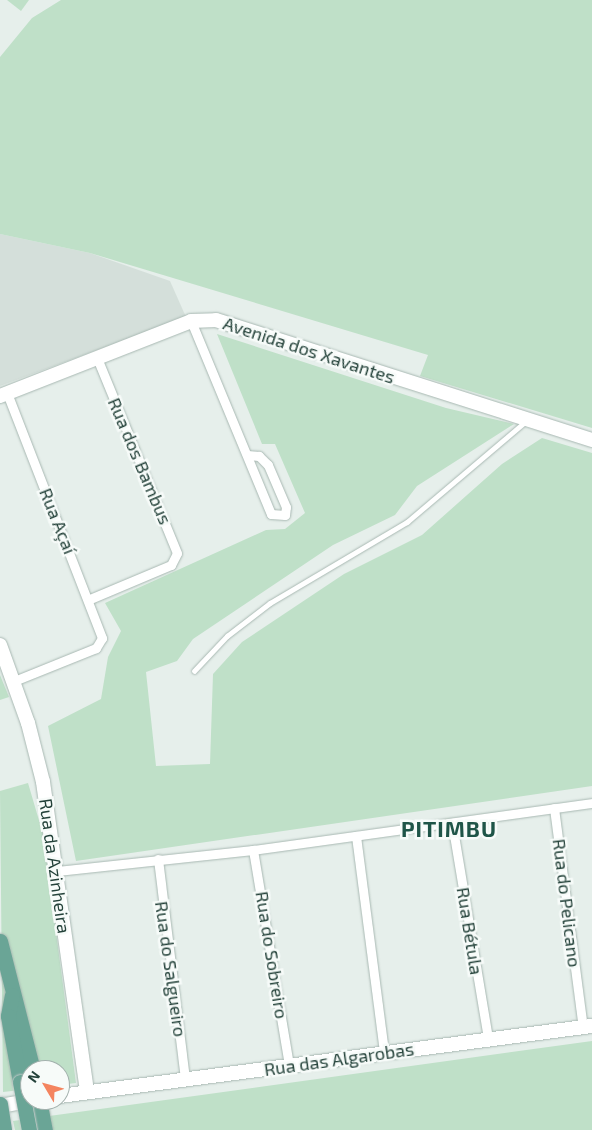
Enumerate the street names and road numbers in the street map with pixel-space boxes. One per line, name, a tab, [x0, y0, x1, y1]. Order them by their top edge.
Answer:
street label: Avenida dos Xavantes	[220, 312, 398, 388]
street label: Rua dos Bambus	[104, 394, 176, 528]
street label: Rua Açaí	[35, 485, 81, 557]
street label: Rua da Azinheira	[35, 797, 75, 935]
street label: Rua do Pelicano	[548, 838, 586, 968]
street label: Rua Bétula	[452, 886, 488, 976]
street label: Rua do Sobreiro	[251, 890, 293, 1020]
street label: Rua do Salgueiro	[151, 900, 191, 1038]
street label: Rua das Algarobas	[262, 1038, 416, 1080]

